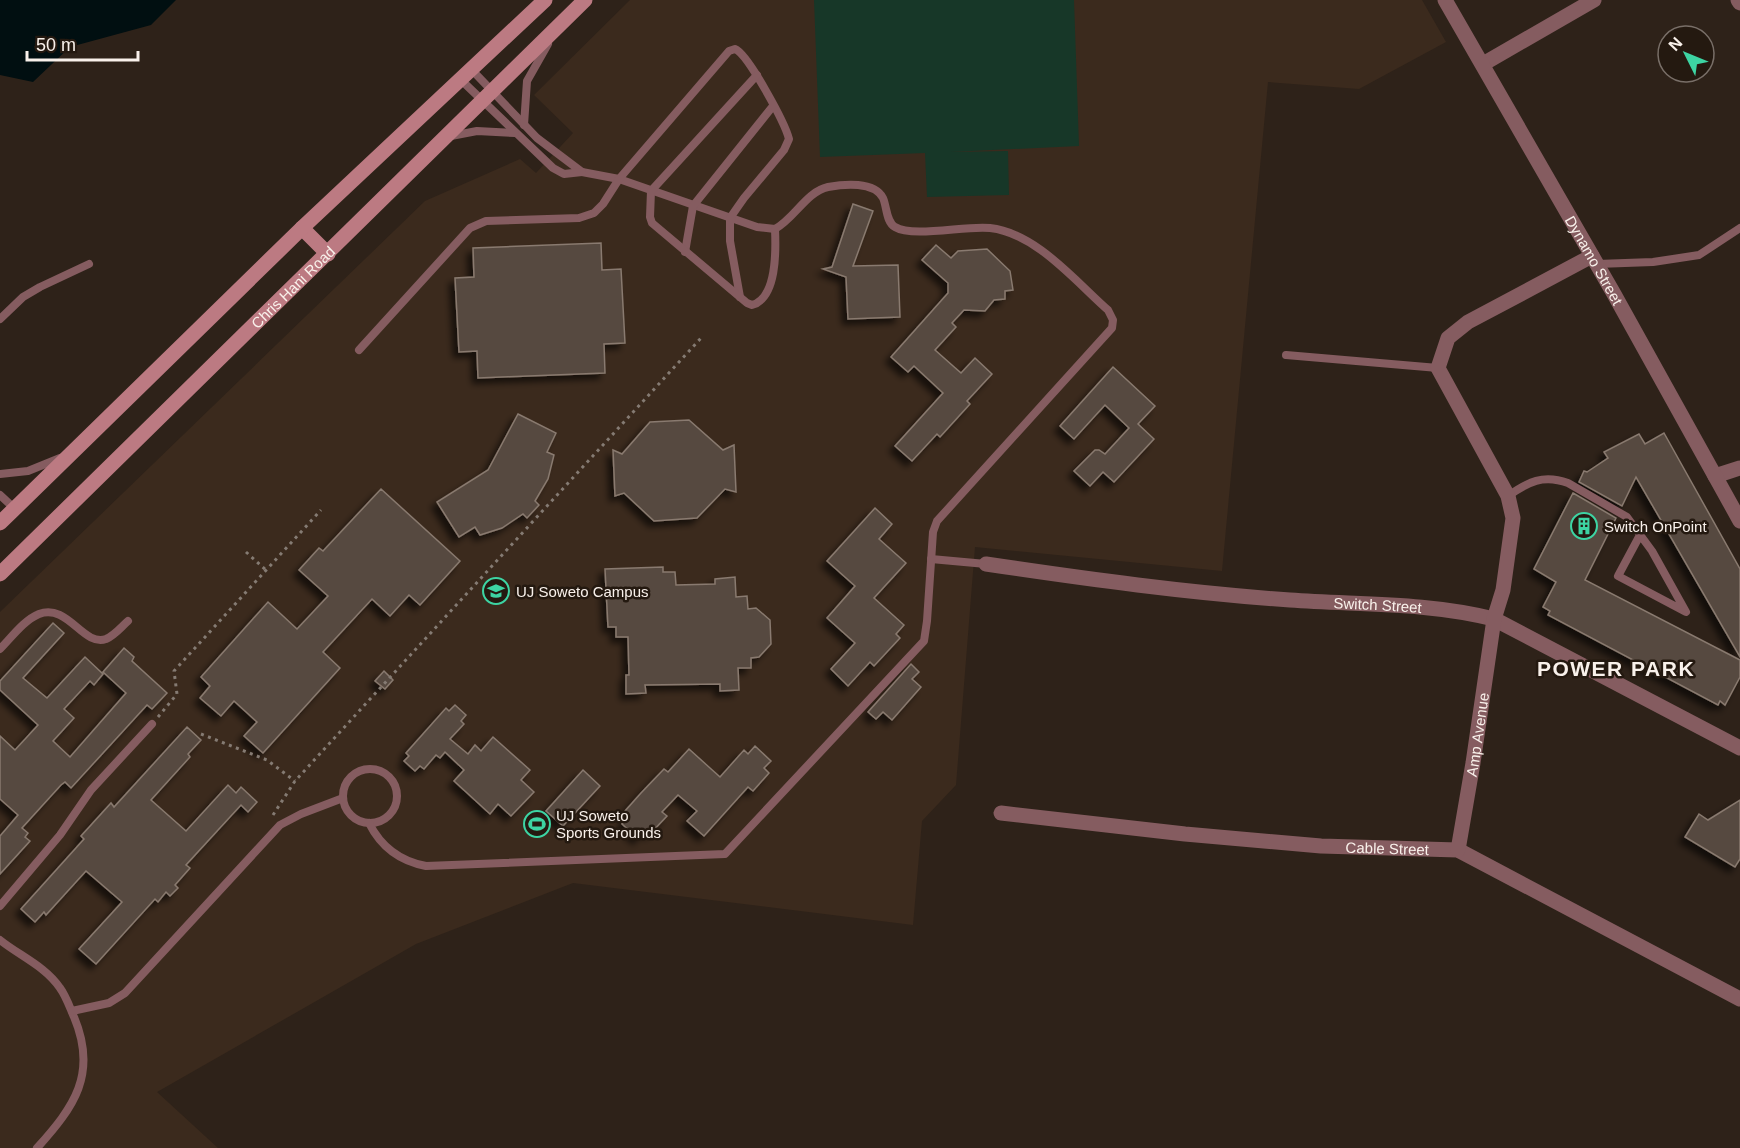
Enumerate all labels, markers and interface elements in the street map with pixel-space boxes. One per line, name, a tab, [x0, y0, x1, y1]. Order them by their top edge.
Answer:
scale bar	[27, 24, 138, 62]
north arrow	[1656, 24, 1716, 84]
text: N	[1665, 34, 1686, 54]
text: 50 m	[36, 35, 76, 55]
street label: Dynamo Street	[1562, 212, 1627, 308]
street label: Chris Hani Road	[247, 242, 338, 331]
building icon: Switch OnPoint	[1569, 511, 1599, 541]
place label: Switch OnPoint	[1604, 518, 1707, 535]
school or university icon: UJ Soweto Campus	[481, 576, 511, 606]
place label: UJ Soweto Campus	[516, 583, 649, 600]
street label: Switch Street	[1333, 594, 1423, 616]
district label: POWER PARK	[1537, 657, 1695, 680]
street label: Amp Avenue	[1462, 691, 1492, 778]
place label: UJ Soweto Sports Grounds	[556, 807, 661, 841]
sports icon: UJ Soweto Sports Grounds	[522, 809, 552, 839]
street label: Cable Street	[1345, 838, 1430, 858]

